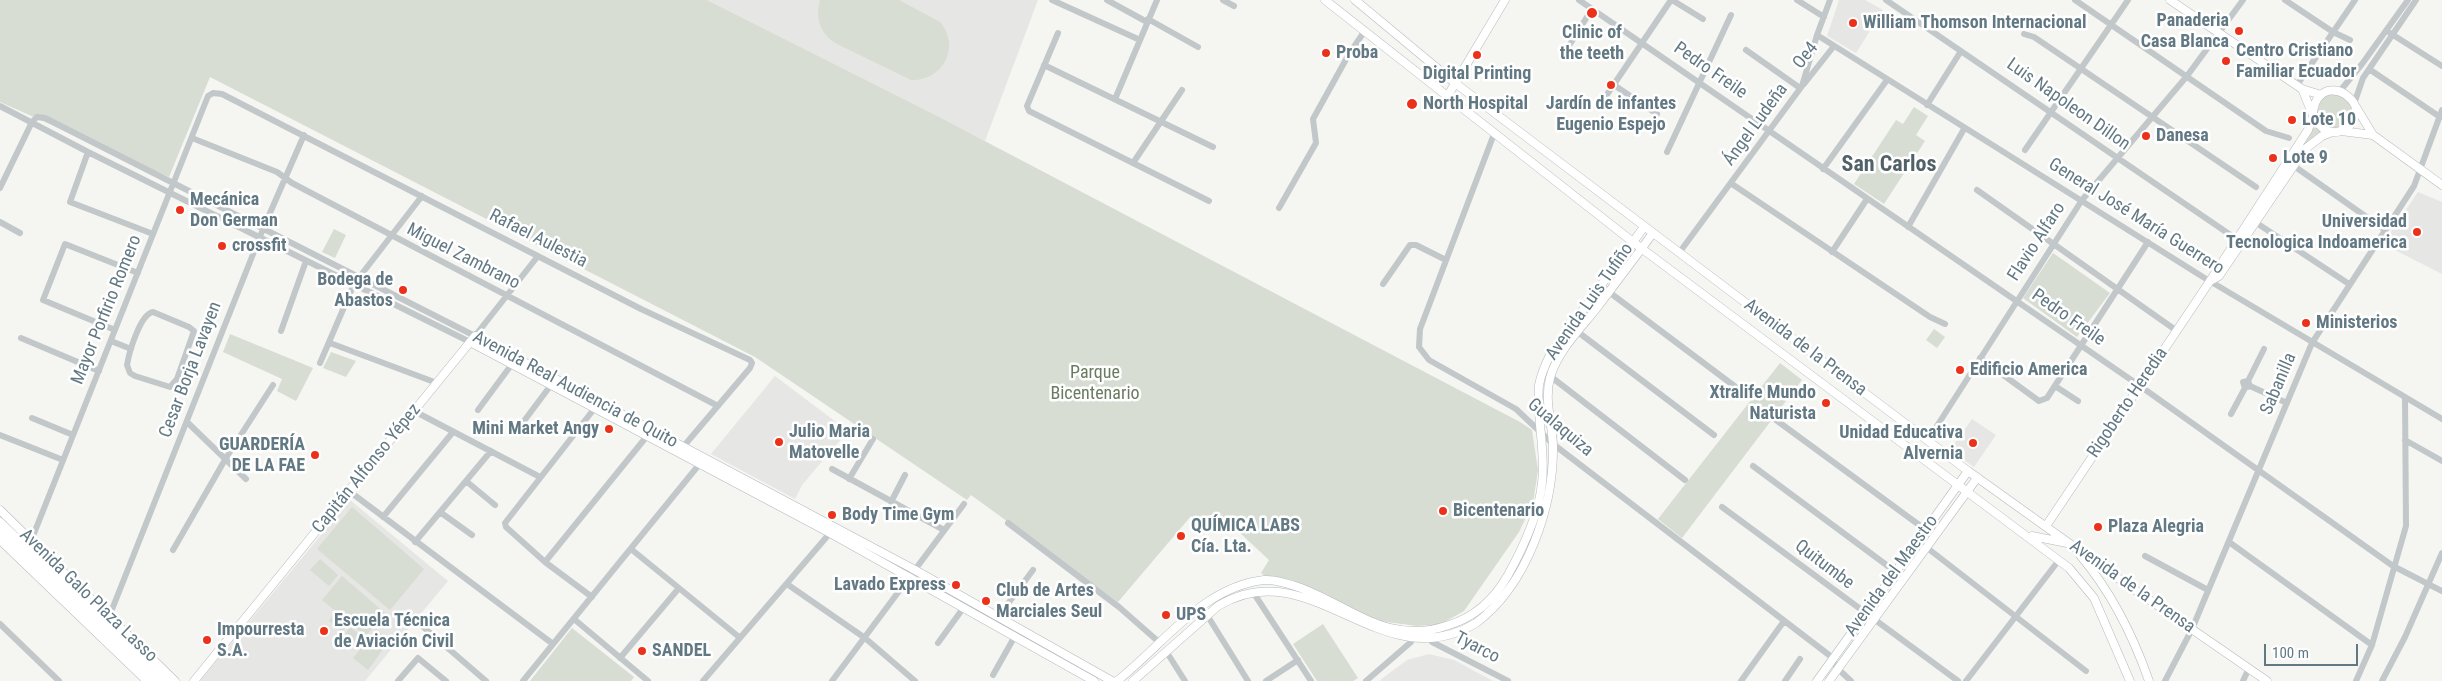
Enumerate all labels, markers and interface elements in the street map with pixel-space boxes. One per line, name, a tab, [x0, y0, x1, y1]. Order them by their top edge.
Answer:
marker: Clinic of the teeth	[1585, 6, 1599, 20]
place label: Panaderia Casa Blanca	[2141, 10, 2229, 52]
place label: William Thomson Internacional	[1863, 12, 2086, 34]
marker: William Thomson Internacional	[1847, 17, 1859, 29]
place label: Clinic of the teeth	[1560, 22, 1624, 64]
marker: Panaderia Casa Blanca	[2233, 25, 2245, 37]
street label: Pedro Freile	[1669, 38, 1751, 104]
street label: Oe4	[1789, 38, 1823, 74]
place label: Centro Cristiano Familiar Ecuador	[2236, 40, 2356, 82]
place label: Proba	[1336, 42, 1378, 64]
marker: Proba	[1320, 47, 1332, 59]
marker: Digital Printing	[1471, 49, 1483, 61]
street label: Luis Napoleon Dillon	[2002, 54, 2134, 156]
marker: Centro Cristiano Familiar Ecuador	[2220, 55, 2232, 67]
place label: Digital Printing	[1423, 63, 1531, 85]
marker: Jardín de infantes Eugenio Espejo	[1605, 79, 1617, 91]
street label: Ángel Ludeña	[1719, 80, 1793, 170]
place label: North Hospital	[1423, 93, 1528, 115]
place label: Jardín de infantes Eugenio Espejo	[1546, 93, 1676, 136]
marker: North Hospital	[1405, 97, 1419, 111]
place label: Lote 10	[2302, 109, 2356, 131]
marker: Lote 10	[2286, 114, 2298, 126]
place label: Danesa	[2156, 125, 2209, 147]
marker: Danesa	[2140, 130, 2152, 142]
place label: Lote 9	[2283, 147, 2328, 169]
district label: San Carlos	[1842, 152, 1936, 178]
marker: Lote 9	[2267, 152, 2279, 164]
street label: General José María Guerrero	[2044, 154, 2228, 280]
place label: Mecánica Don German	[190, 189, 278, 232]
street label: Flavio Alfaro	[2004, 199, 2070, 285]
marker: Mecánica Don German	[174, 204, 186, 216]
street label: Rafael Aulestia	[485, 205, 591, 273]
place label: Universidad Tecnologica Indoamerica	[2226, 211, 2407, 253]
street label: Miguel Zambrano	[403, 219, 523, 295]
marker: Universidad Tecnologica Indoamerica	[2411, 226, 2423, 238]
street label: Mayor Porfirio Romero	[67, 232, 147, 388]
place label: crossfit	[232, 235, 287, 257]
street label: Avenida Luis Tufiño	[1542, 239, 1638, 365]
marker: crossfit	[216, 240, 228, 252]
place label: Bodega de Abastos	[317, 269, 393, 312]
marker: Bodega de Abastos	[397, 284, 409, 296]
street label: Pedro Freile	[2027, 285, 2109, 351]
street label: Avenida de la Prensa	[1739, 295, 1871, 401]
street label: Cesar Borja Lavayen	[155, 299, 227, 441]
place label: Ministerios	[2316, 312, 2398, 334]
marker: Ministerios	[2300, 317, 2312, 329]
street label: Avenida Real Audiencia de Quito	[469, 327, 681, 453]
street label: Rigoberto Heredia	[2083, 344, 2173, 462]
street label: Sabanilla	[2256, 350, 2302, 418]
place label: Edificio America	[1970, 359, 2087, 381]
park label: Parque Bicentenario	[1050, 362, 1140, 404]
marker: Edificio America	[1954, 364, 1966, 376]
place label: Xtralife Mundo Naturista	[1709, 382, 1816, 424]
street label: Gualaquiza	[1523, 394, 1597, 462]
marker: Xtralife Mundo Naturista	[1820, 397, 1832, 409]
street label: Capitán Alfonso Yépez	[308, 400, 426, 538]
place label: Mini Market Angy	[472, 418, 599, 440]
place label: Julio Maria Matovelle	[789, 421, 870, 464]
place label: Unidad Educativa Alvernia	[1839, 422, 1963, 464]
marker: Mini Market Angy	[603, 423, 615, 435]
place label: GUARDERÍA DE LA FAE	[219, 434, 305, 476]
marker: Julio Maria Matovelle	[773, 436, 785, 448]
marker: Unidad Educativa Alvernia	[1967, 437, 1979, 449]
marker: GUARDERÍA DE LA FAE	[309, 449, 321, 461]
place label: Bicentenario	[1453, 500, 1544, 522]
place label: Body Time Gym	[842, 504, 954, 526]
marker: Bicentenario	[1437, 505, 1449, 517]
marker: Body Time Gym	[826, 509, 838, 521]
street label: Avenida del Maestro	[1841, 511, 1943, 641]
place label: QUÍMICA LABS Cía. Lta.	[1191, 515, 1300, 558]
place label: Plaza Alegria	[2108, 516, 2204, 538]
marker: Plaza Alegria	[2092, 521, 2104, 533]
street label: Avenida Galo Plaza Lasso	[15, 525, 161, 667]
marker: QUÍMICA LABS Cía. Lta.	[1175, 530, 1187, 542]
street label: Quitumbe	[1790, 536, 1858, 594]
street label: Avenida de la Prensa	[2065, 536, 2199, 638]
place label: Lavado Express	[834, 574, 946, 596]
marker: Lavado Express	[950, 579, 962, 591]
place label: Club de Artes Marciales Seul	[996, 580, 1102, 622]
marker: Club de Artes Marciales Seul	[980, 595, 992, 607]
place label: UPS	[1176, 604, 1206, 626]
marker: UPS	[1160, 609, 1172, 621]
place label: Escuela Técnica de Aviación Civil	[334, 610, 454, 652]
place label: Impourresta S.A.	[217, 619, 304, 662]
marker: Escuela Técnica de Aviación Civil	[318, 625, 330, 637]
street label: Tyarco	[1451, 628, 1503, 668]
marker: Impourresta S.A.	[201, 634, 213, 646]
scale bar	[2267, 634, 2361, 666]
place label: SANDEL	[652, 640, 711, 662]
text: 100 m	[2272, 644, 2309, 662]
marker: SANDEL	[636, 645, 648, 657]

